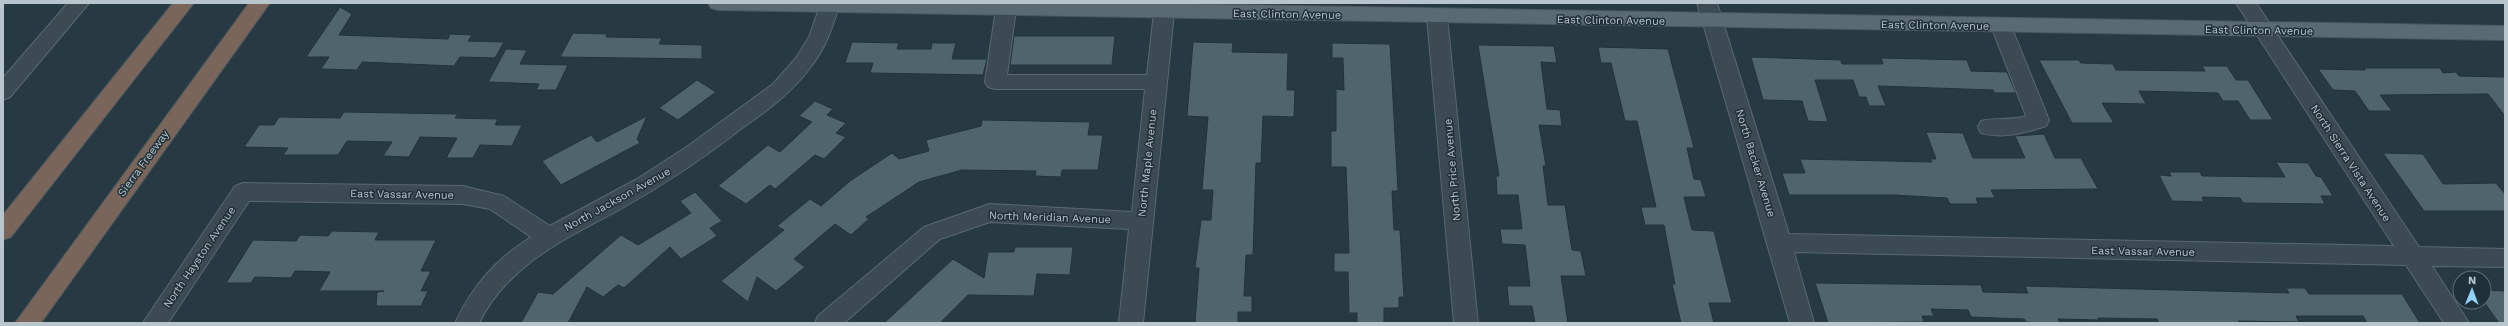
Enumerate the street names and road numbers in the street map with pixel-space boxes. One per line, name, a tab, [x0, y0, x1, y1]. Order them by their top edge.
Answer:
street label: East Clinton Avenue	[1233, 7, 1341, 22]
street label: East Clinton Avenue	[1557, 13, 1665, 28]
street label: East Clinton Avenue	[1881, 18, 1989, 33]
street label: East Clinton Avenue	[2205, 23, 2313, 38]
street label: North Sierra Vista Avenue	[2308, 102, 2393, 224]
street label: North Backer Avenue	[1733, 108, 1778, 219]
street label: North Maple Avenue	[1135, 109, 1160, 218]
street label: North Price Avenue	[1442, 118, 1463, 222]
street label: Sierra Freeway	[115, 127, 172, 199]
street label: North Jackson Avenue	[562, 165, 673, 234]
street label: East Vassar Avenue	[350, 187, 454, 202]
street label: North Hayston Avenue	[161, 204, 238, 310]
street label: North Meridian Avenue	[989, 209, 1111, 226]
street label: East Vassar Avenue	[2091, 244, 2195, 259]

